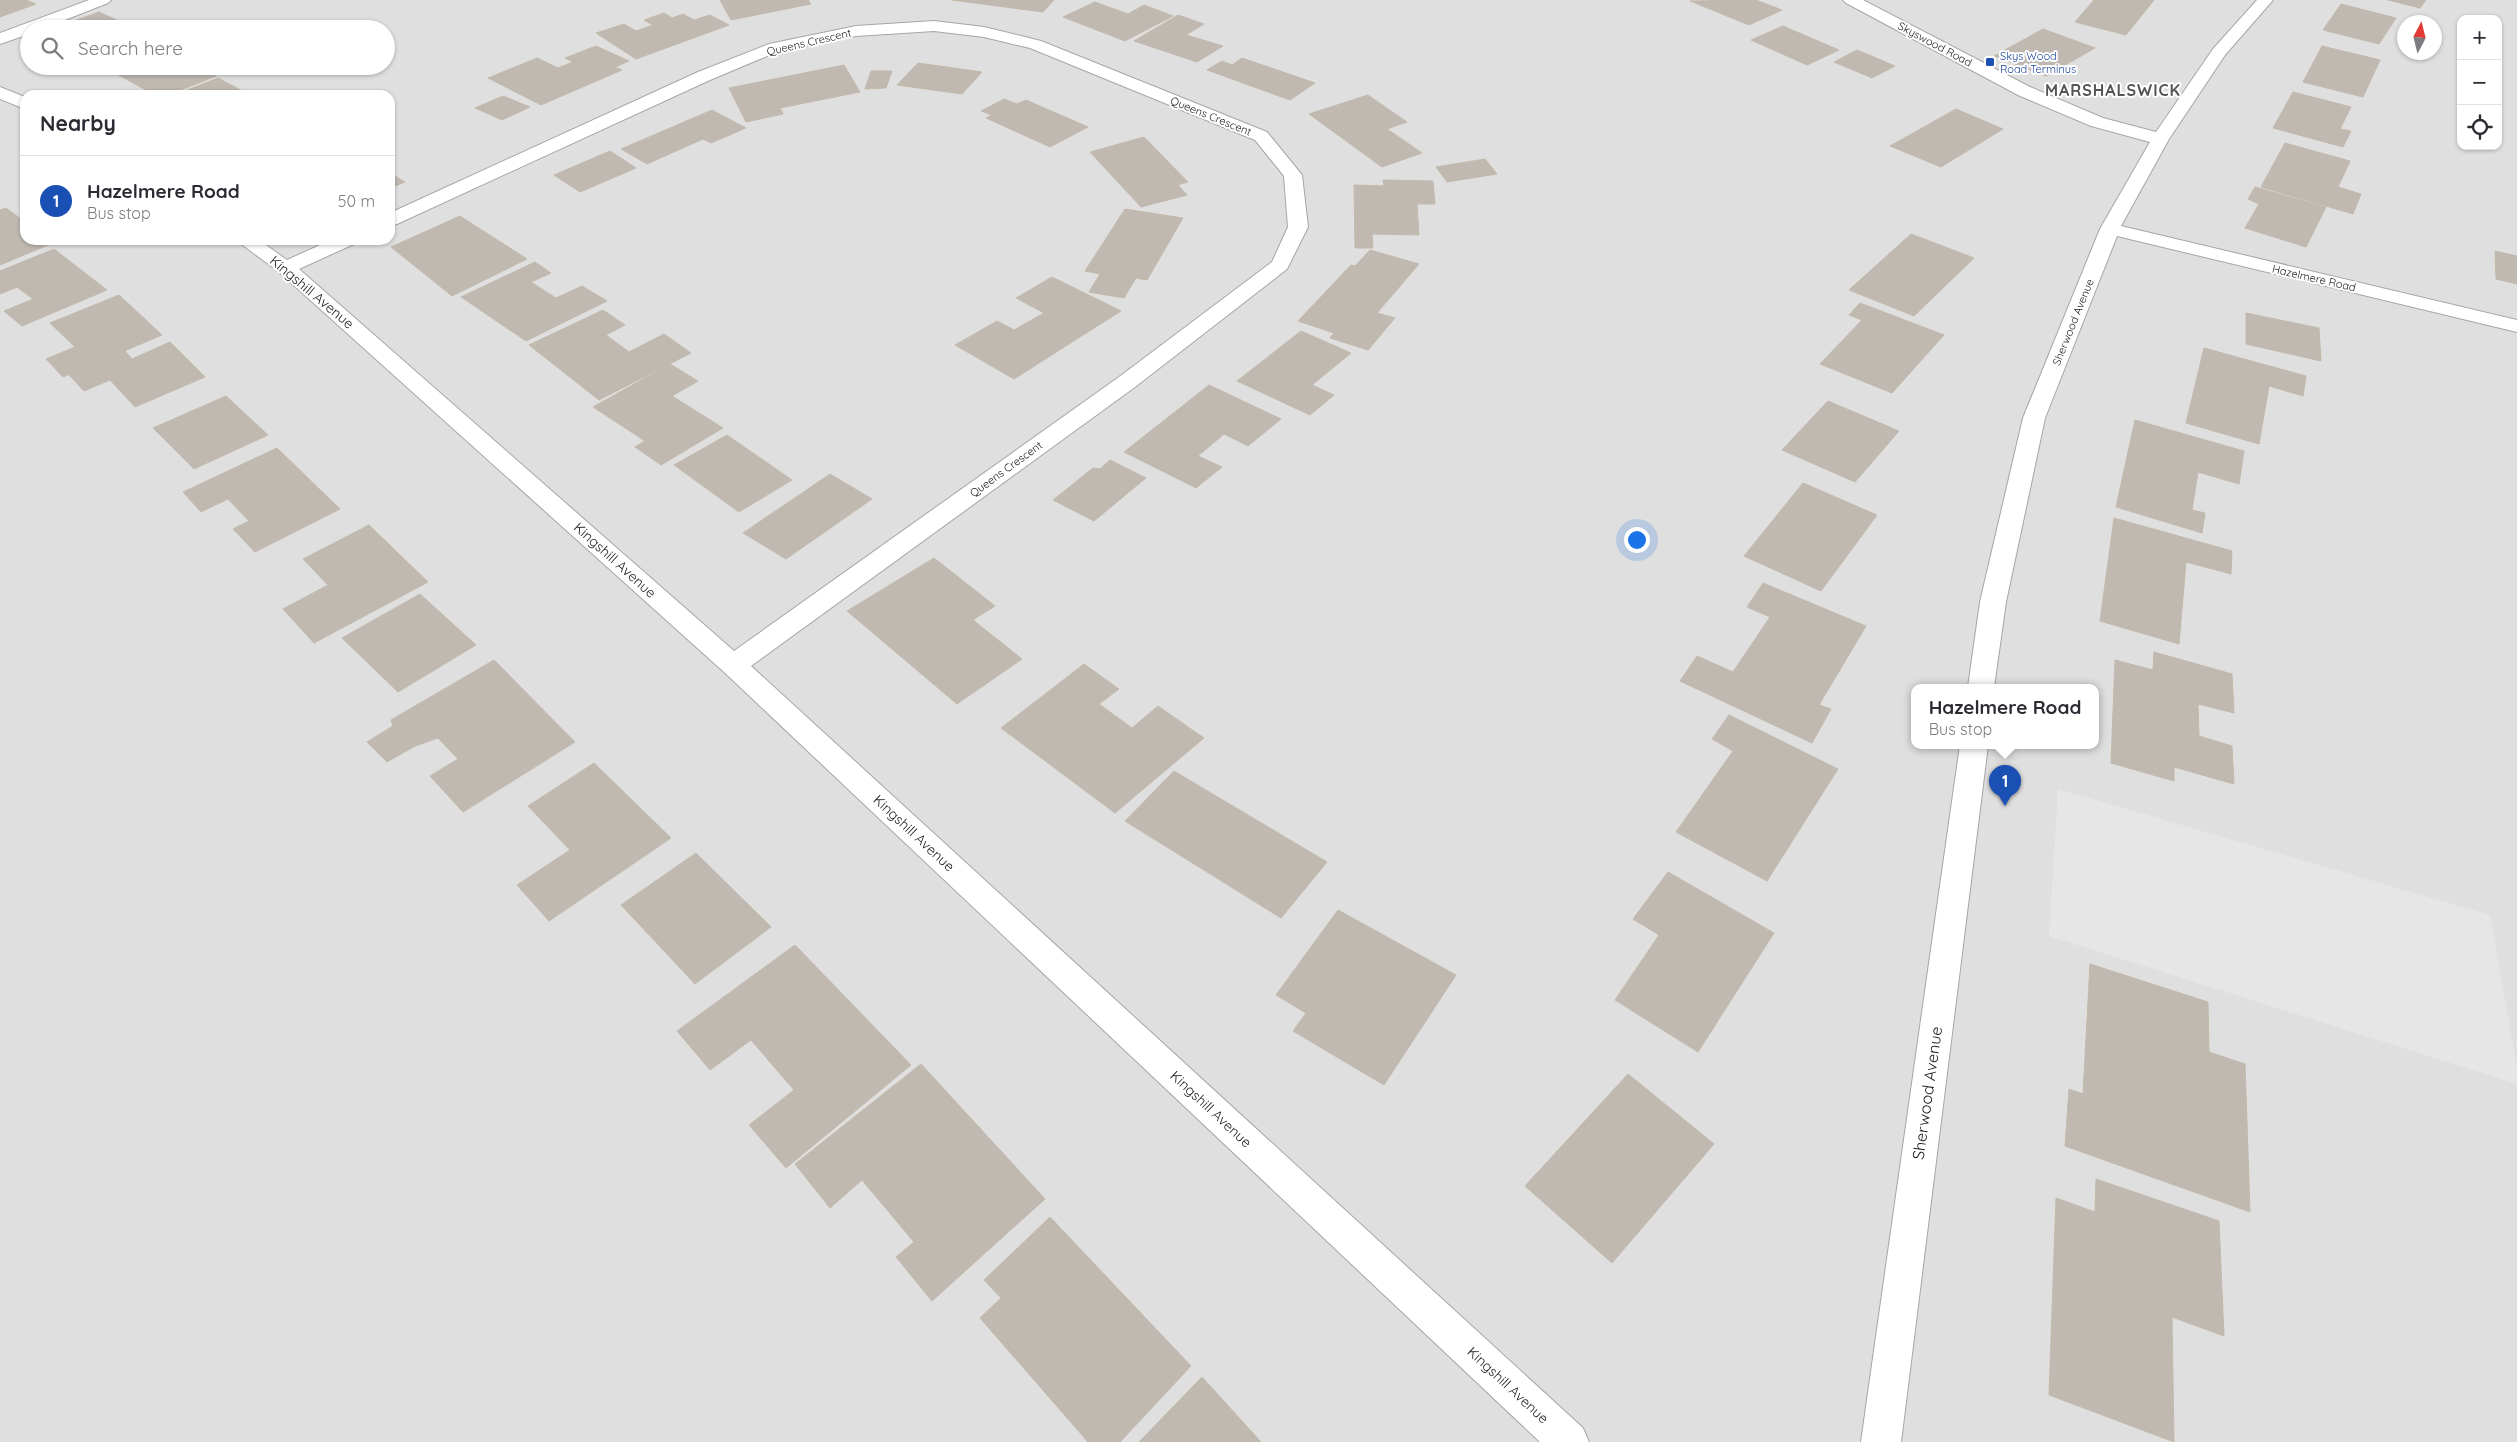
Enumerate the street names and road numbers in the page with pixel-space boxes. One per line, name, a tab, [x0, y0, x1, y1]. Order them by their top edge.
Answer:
street label: Skyswood Road	[1896, 19, 1974, 69]
street label: Queens Crescent	[765, 25, 853, 59]
street label: Queens Crescent	[1168, 93, 1254, 139]
street label: Kingshill Avenue	[266, 251, 358, 333]
street label: Hazelmere Road	[2271, 262, 2357, 294]
street label: Sherwood Avenue	[2049, 277, 2097, 367]
street label: Queens Crescent	[967, 438, 1045, 500]
street label: Kingshill Avenue	[570, 518, 660, 602]
street label: Kingshill Avenue	[870, 791, 959, 875]
street label: Sherwood Avenue	[1908, 1025, 1946, 1161]
street label: Kingshill Avenue	[1167, 1067, 1256, 1151]
street label: Kingshill Avenue	[1464, 1343, 1553, 1427]

